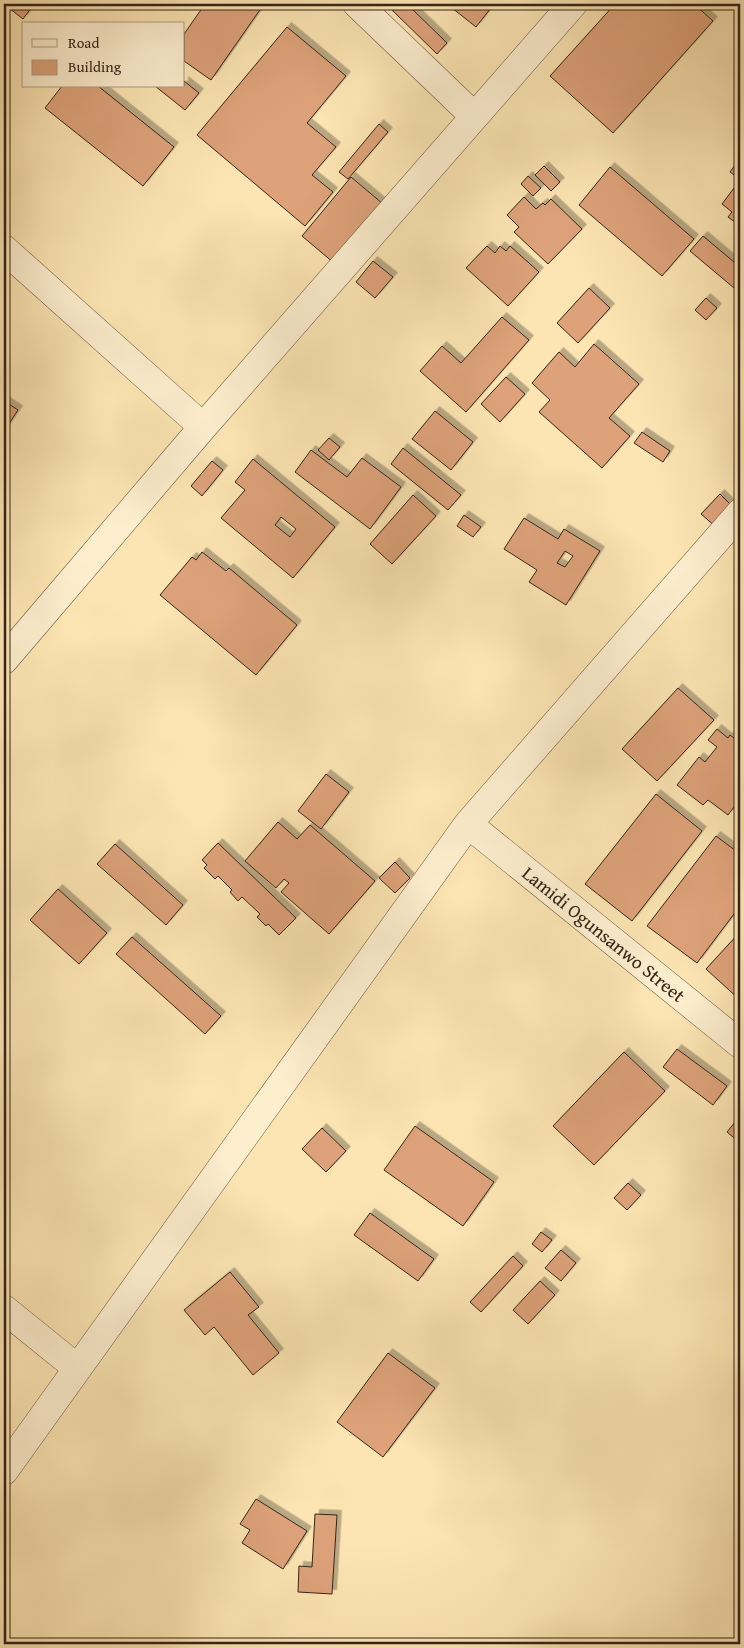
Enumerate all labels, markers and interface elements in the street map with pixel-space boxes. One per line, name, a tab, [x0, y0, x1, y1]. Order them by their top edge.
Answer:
legend	[22, 22, 185, 88]
text: Road	[68, 32, 99, 53]
text: Building	[68, 56, 122, 77]
street label: Lamidi Ogunsanwo Street	[516, 859, 692, 1009]

